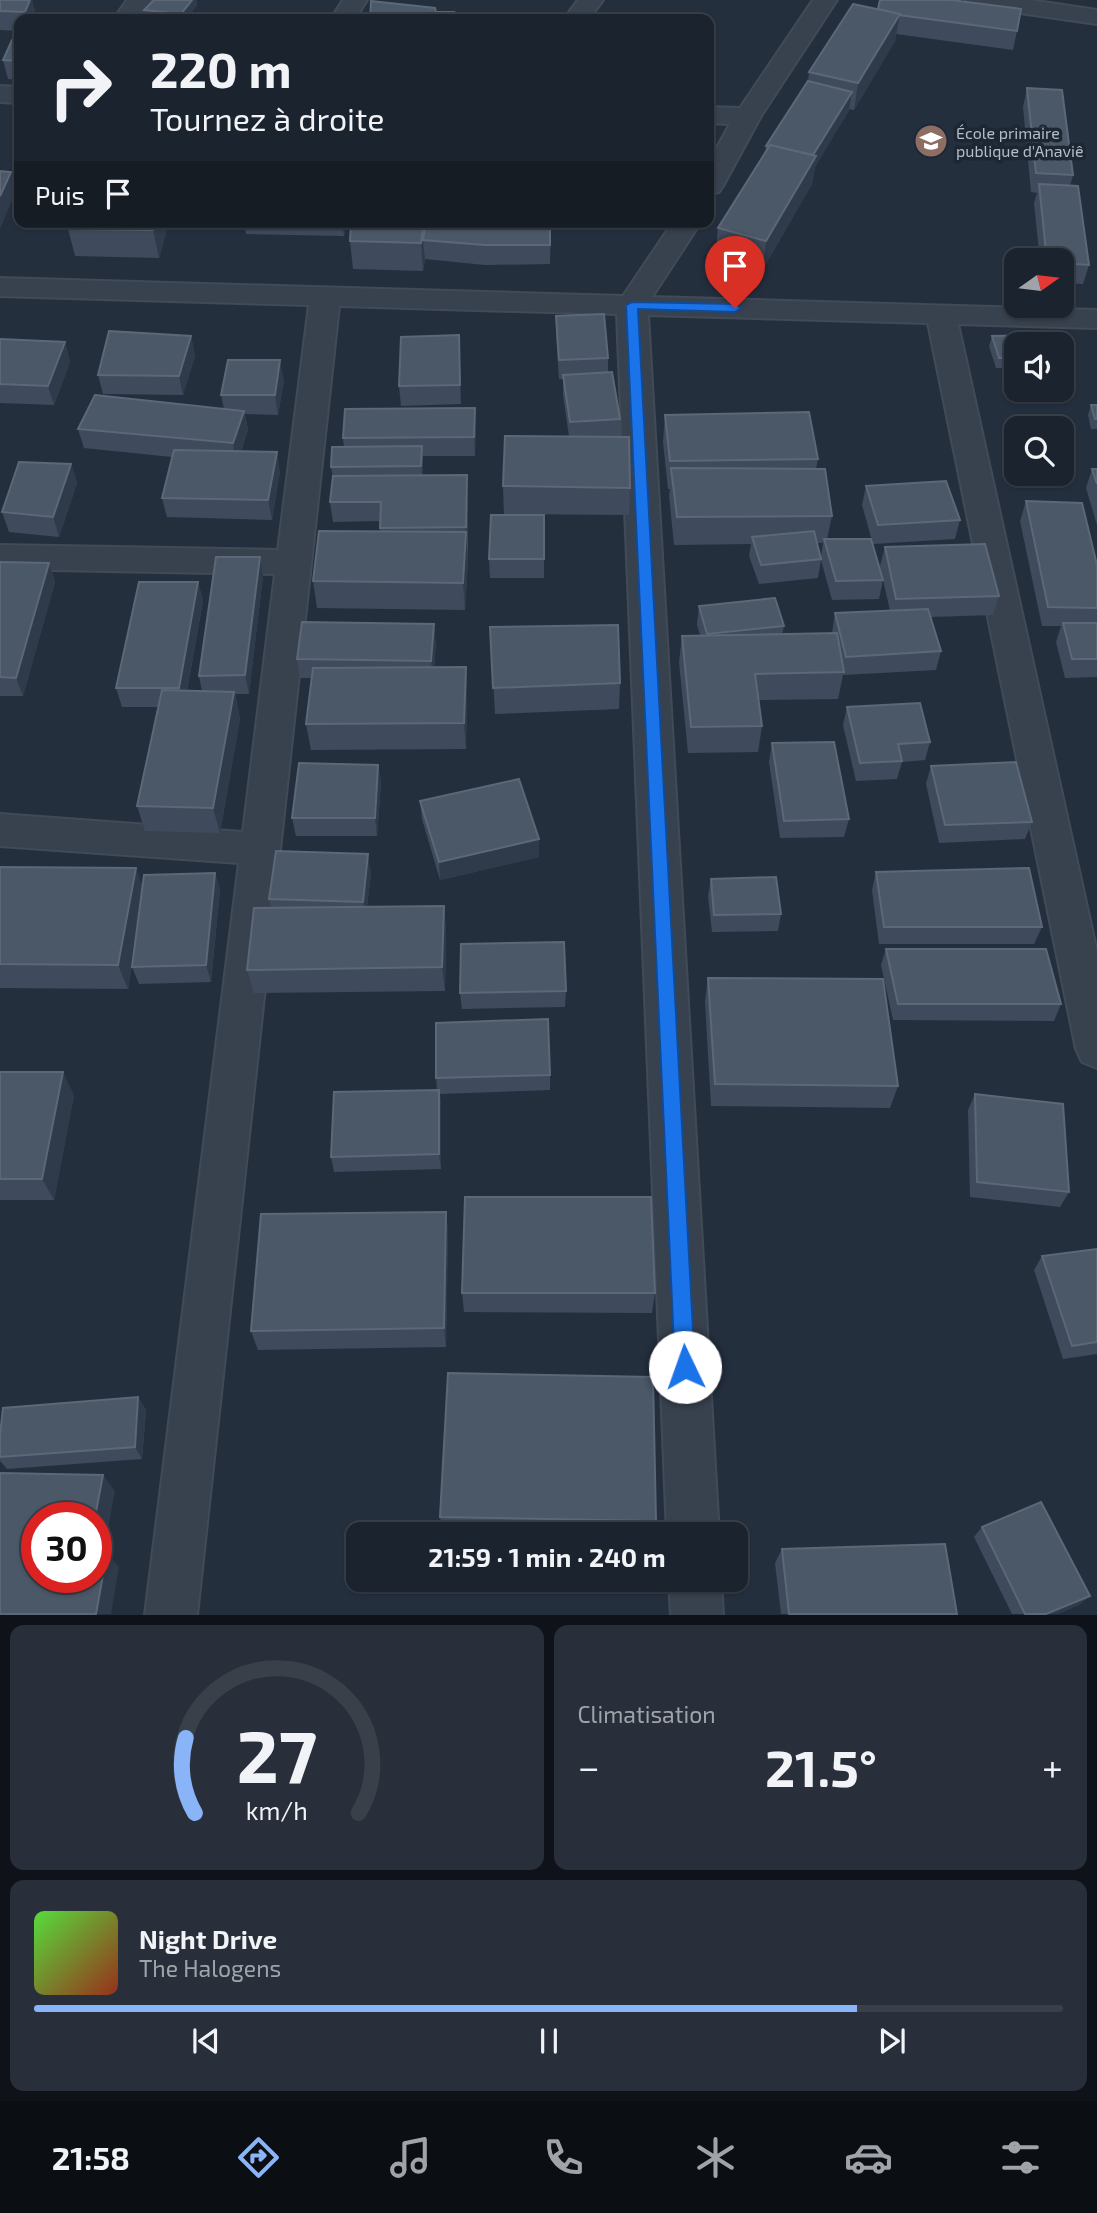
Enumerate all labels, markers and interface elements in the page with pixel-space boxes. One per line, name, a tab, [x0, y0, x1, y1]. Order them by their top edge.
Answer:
text: 220 m	[150, 39, 292, 98]
icon: right	[35, 42, 126, 133]
text: Tournez à droite	[150, 99, 384, 137]
school or university icon: École primaire publique d'Anaviê	[912, 122, 950, 160]
place label: École primaire publique d'Anaviê	[956, 123, 1084, 160]
icon: arrive	[99, 175, 137, 213]
text: Puis	[35, 179, 85, 210]
pin	[705, 236, 765, 308]
icon: arrive	[716, 247, 754, 285]
north arrow	[1004, 248, 1074, 318]
map controls	[1004, 248, 1074, 486]
button: sound	[1004, 332, 1074, 402]
button: search	[1004, 416, 1074, 486]
position arrow	[648, 1330, 722, 1404]
speed limit sign: 30	[21, 1502, 112, 1593]
text: 21:59 · 1 min · 240 m	[428, 1541, 666, 1572]
text: Climatisation	[578, 1700, 716, 1728]
text: 27	[236, 1711, 317, 1799]
text: 21.5°	[765, 1735, 877, 1797]
text: −	[578, 1743, 600, 1789]
text: +	[1042, 1743, 1063, 1789]
text: km/h	[246, 1795, 308, 1825]
text: Night Drive	[139, 1923, 277, 1954]
text: The Halogens	[139, 1954, 281, 1982]
icon: previous	[187, 2022, 225, 2060]
icon: pause	[530, 2022, 568, 2060]
icon: next	[873, 2022, 911, 2060]
icon: directions	[234, 2133, 283, 2182]
icon: music	[386, 2133, 435, 2182]
icon: phone	[539, 2133, 588, 2182]
icon: climate	[691, 2133, 740, 2182]
icon: car	[844, 2133, 893, 2182]
icon: filters	[996, 2133, 1045, 2182]
text: 21:58	[52, 2138, 130, 2176]

